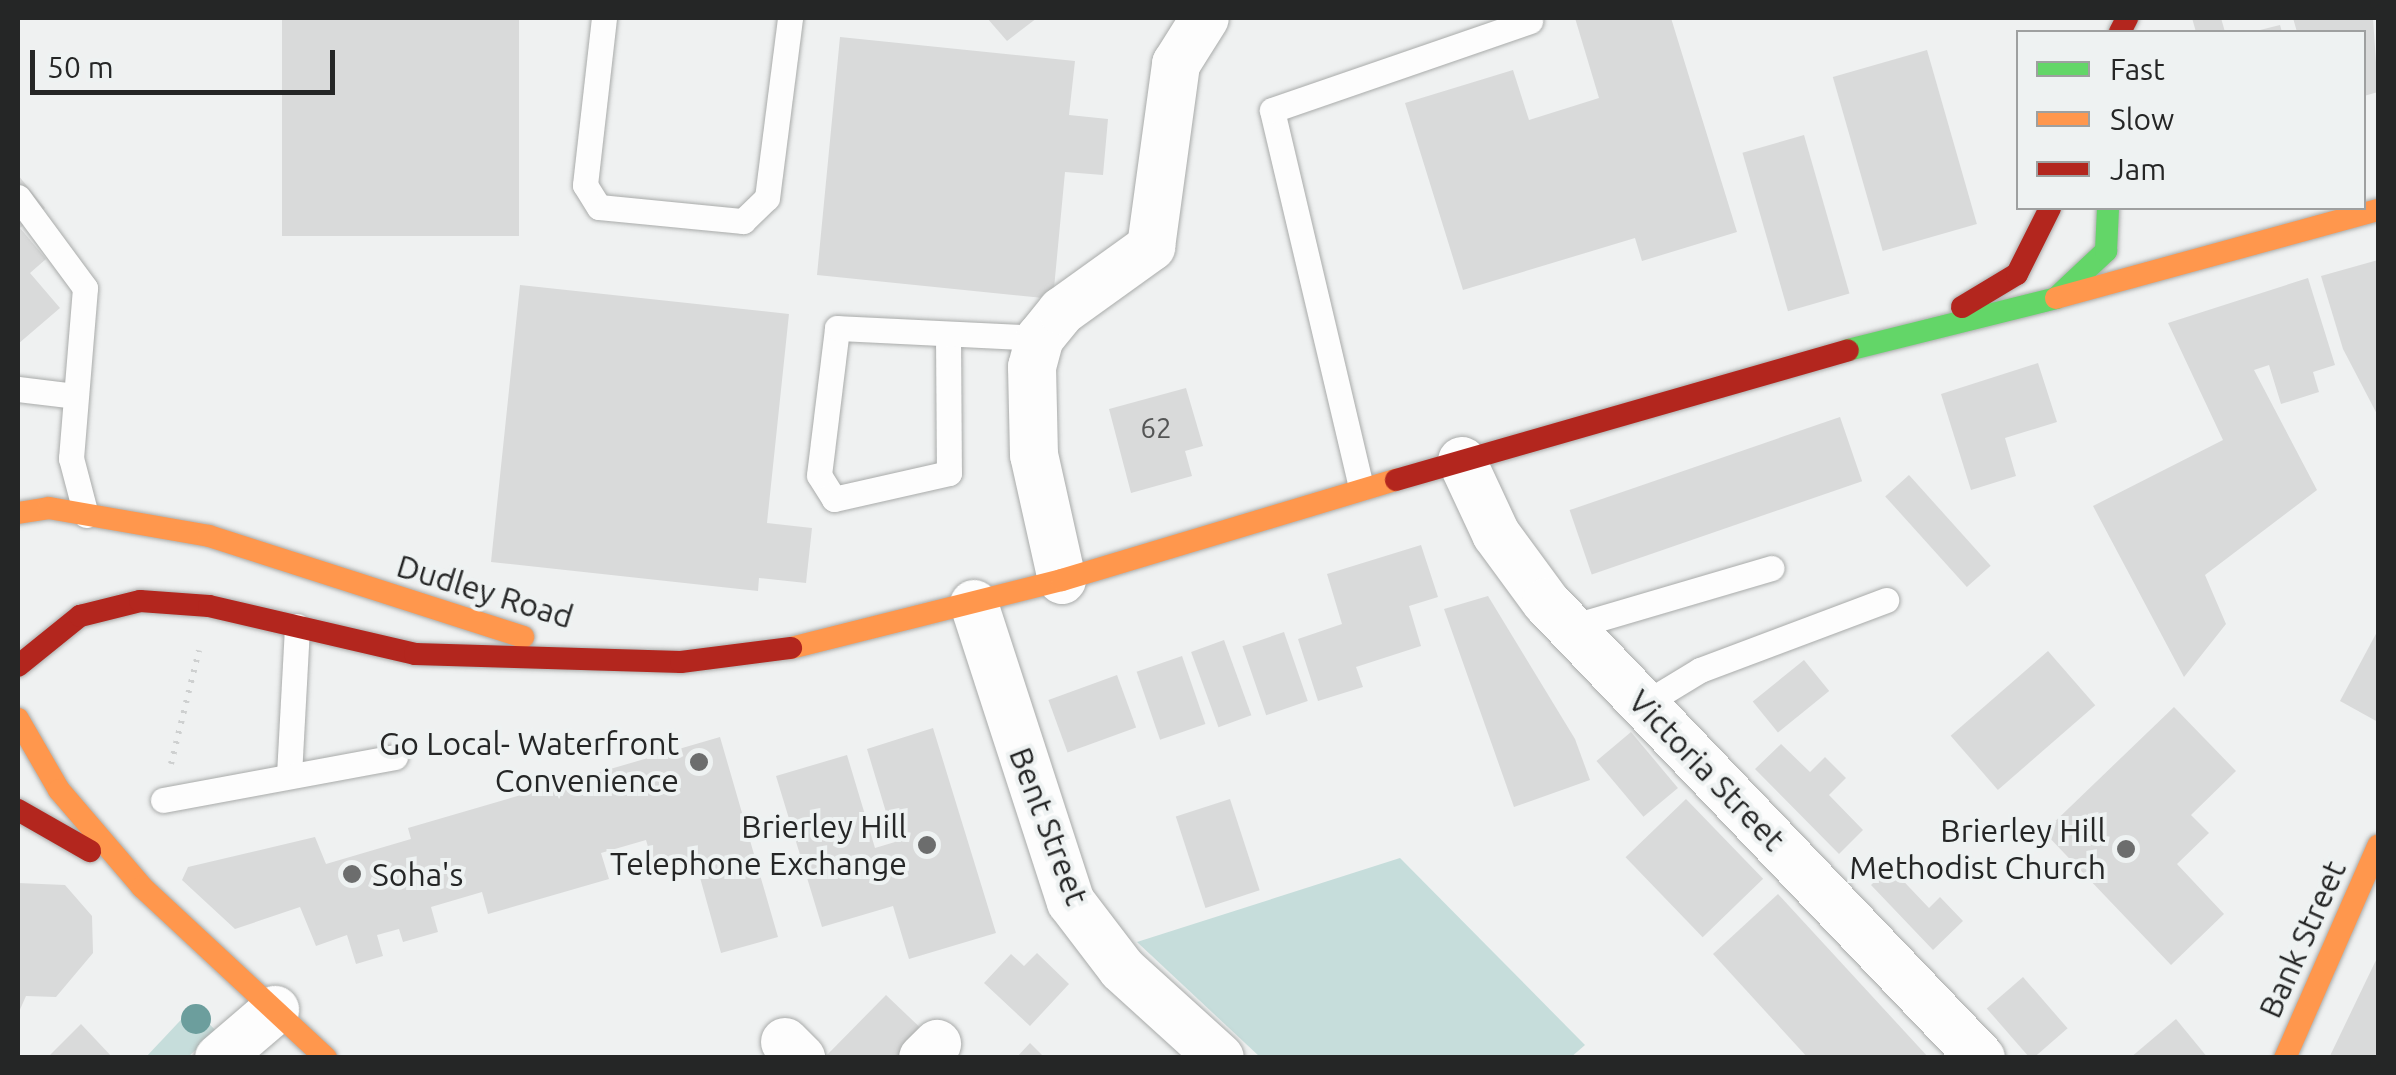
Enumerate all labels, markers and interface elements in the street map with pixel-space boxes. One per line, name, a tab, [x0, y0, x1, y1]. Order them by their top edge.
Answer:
scale bar	[35, 30, 340, 92]
legend	[2016, 30, 2366, 210]
text: 50 m	[47, 50, 114, 84]
text: Fast	[2110, 52, 2165, 86]
text: Slow	[2110, 102, 2174, 136]
text: Jam	[2110, 152, 2166, 186]
house number: 62	[1140, 411, 1172, 445]
street label: Dudley Road	[392, 546, 578, 636]
street label: Victoria Street	[1621, 682, 1793, 858]
place label: Go Local- Waterfront Convenience	[379, 725, 679, 800]
street label: Bent Street	[1001, 742, 1097, 910]
marker: Go Local- Waterfront Convenience	[688, 751, 710, 773]
place label: Brierley Hill Telephone Exchange	[610, 808, 907, 883]
place label: Brierley Hill Methodist Church	[1849, 812, 2106, 887]
marker: Brierley Hill Telephone Exchange	[916, 834, 938, 856]
marker: Brierley Hill Methodist Church	[2115, 838, 2137, 860]
place label: Soha's	[372, 855, 463, 893]
street label: Bank Street	[2250, 855, 2354, 1023]
marker: Soha's	[341, 863, 363, 885]

